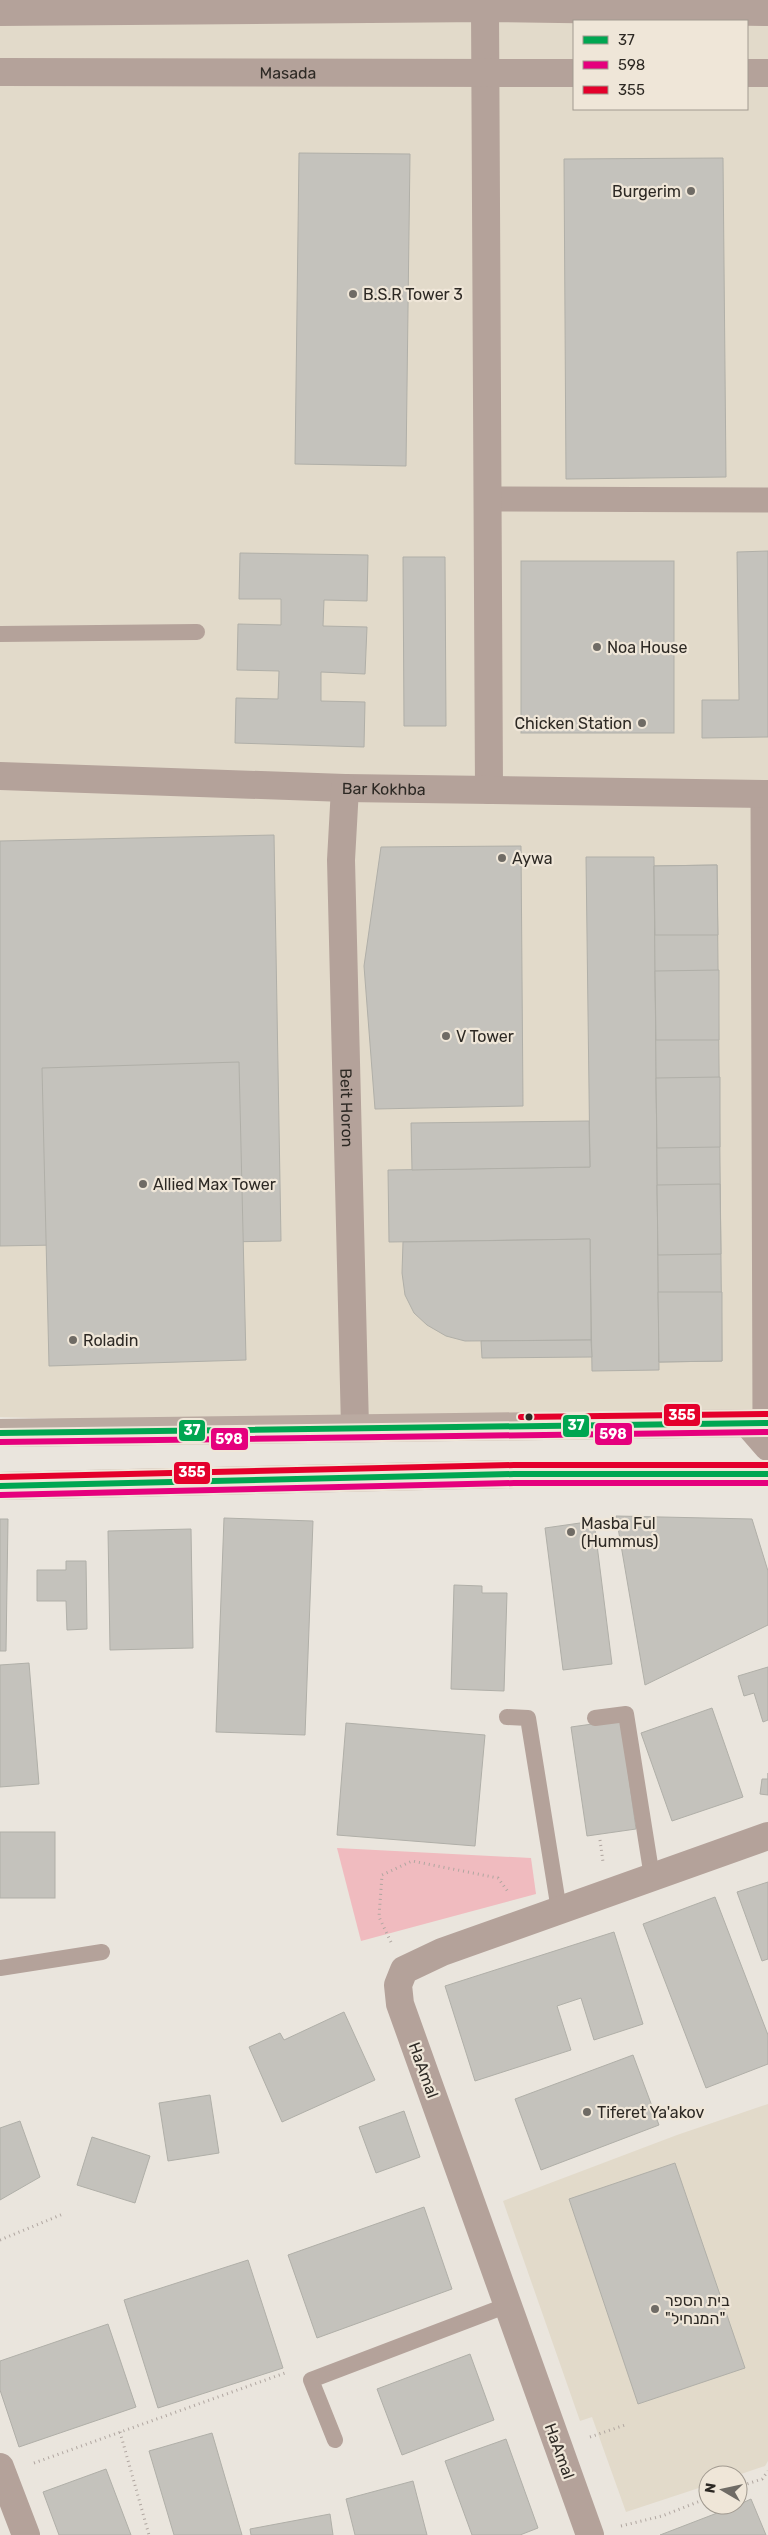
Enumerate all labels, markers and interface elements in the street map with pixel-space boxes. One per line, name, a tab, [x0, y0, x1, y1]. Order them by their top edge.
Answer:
legend	[573, 20, 748, 110]
text: 37	[618, 31, 635, 49]
text: 598	[618, 56, 645, 74]
street label: Masada	[260, 63, 316, 83]
text: 355	[618, 81, 645, 99]
place label: Burgerim	[612, 182, 681, 201]
marker: Burgerim	[685, 185, 697, 197]
place label: B.S.R Tower 3	[363, 285, 463, 304]
marker: B.S.R Tower 3	[347, 288, 359, 300]
place label: Noa House	[607, 638, 687, 657]
marker: Noa House	[591, 641, 603, 653]
place label: Chicken Station	[514, 714, 632, 733]
marker: Chicken Station	[636, 717, 648, 729]
street label: Bar Kokhba	[342, 779, 426, 799]
place label: Aywa	[512, 849, 552, 868]
marker: Aywa	[496, 852, 508, 864]
place label: V Tower	[456, 1027, 514, 1046]
marker: V Tower	[440, 1030, 452, 1042]
street label: Beit Horon	[336, 1068, 357, 1148]
place label: Allied Max Tower	[153, 1175, 276, 1194]
marker: Allied Max Tower	[137, 1178, 149, 1190]
place label: Roladin	[83, 1331, 138, 1350]
marker: Roladin	[67, 1334, 79, 1346]
line badge: 355	[663, 1403, 701, 1427]
text: 355	[668, 1407, 696, 1424]
unlabelled marker	[524, 1412, 534, 1422]
line badge: 37	[562, 1414, 590, 1438]
text: 37	[567, 1417, 585, 1434]
line badge: 37	[178, 1419, 206, 1442]
text: 37	[183, 1422, 201, 1439]
line badge: 598	[594, 1422, 633, 1446]
text: 598	[599, 1426, 627, 1443]
line badge: 598	[210, 1427, 249, 1451]
text: 598	[215, 1431, 243, 1448]
line badge: 355	[173, 1461, 211, 1485]
text: 355	[178, 1464, 206, 1481]
place label: Masba Ful (Hummus)	[581, 1514, 659, 1551]
marker: Masba Ful (Hummus)	[565, 1526, 577, 1538]
street label: HaAmal	[405, 2040, 442, 2101]
place label: Tiferet Ya'akov	[597, 2103, 704, 2122]
marker: Tiferet Ya'akov	[581, 2106, 593, 2118]
place label: בית הספר "המנחיל"	[665, 2291, 730, 2328]
marker: בית הספר "המנחיל"	[649, 2303, 661, 2315]
street label: HaAmal	[541, 2421, 578, 2482]
north arrow	[698, 2465, 748, 2515]
text: N	[701, 2482, 720, 2494]

